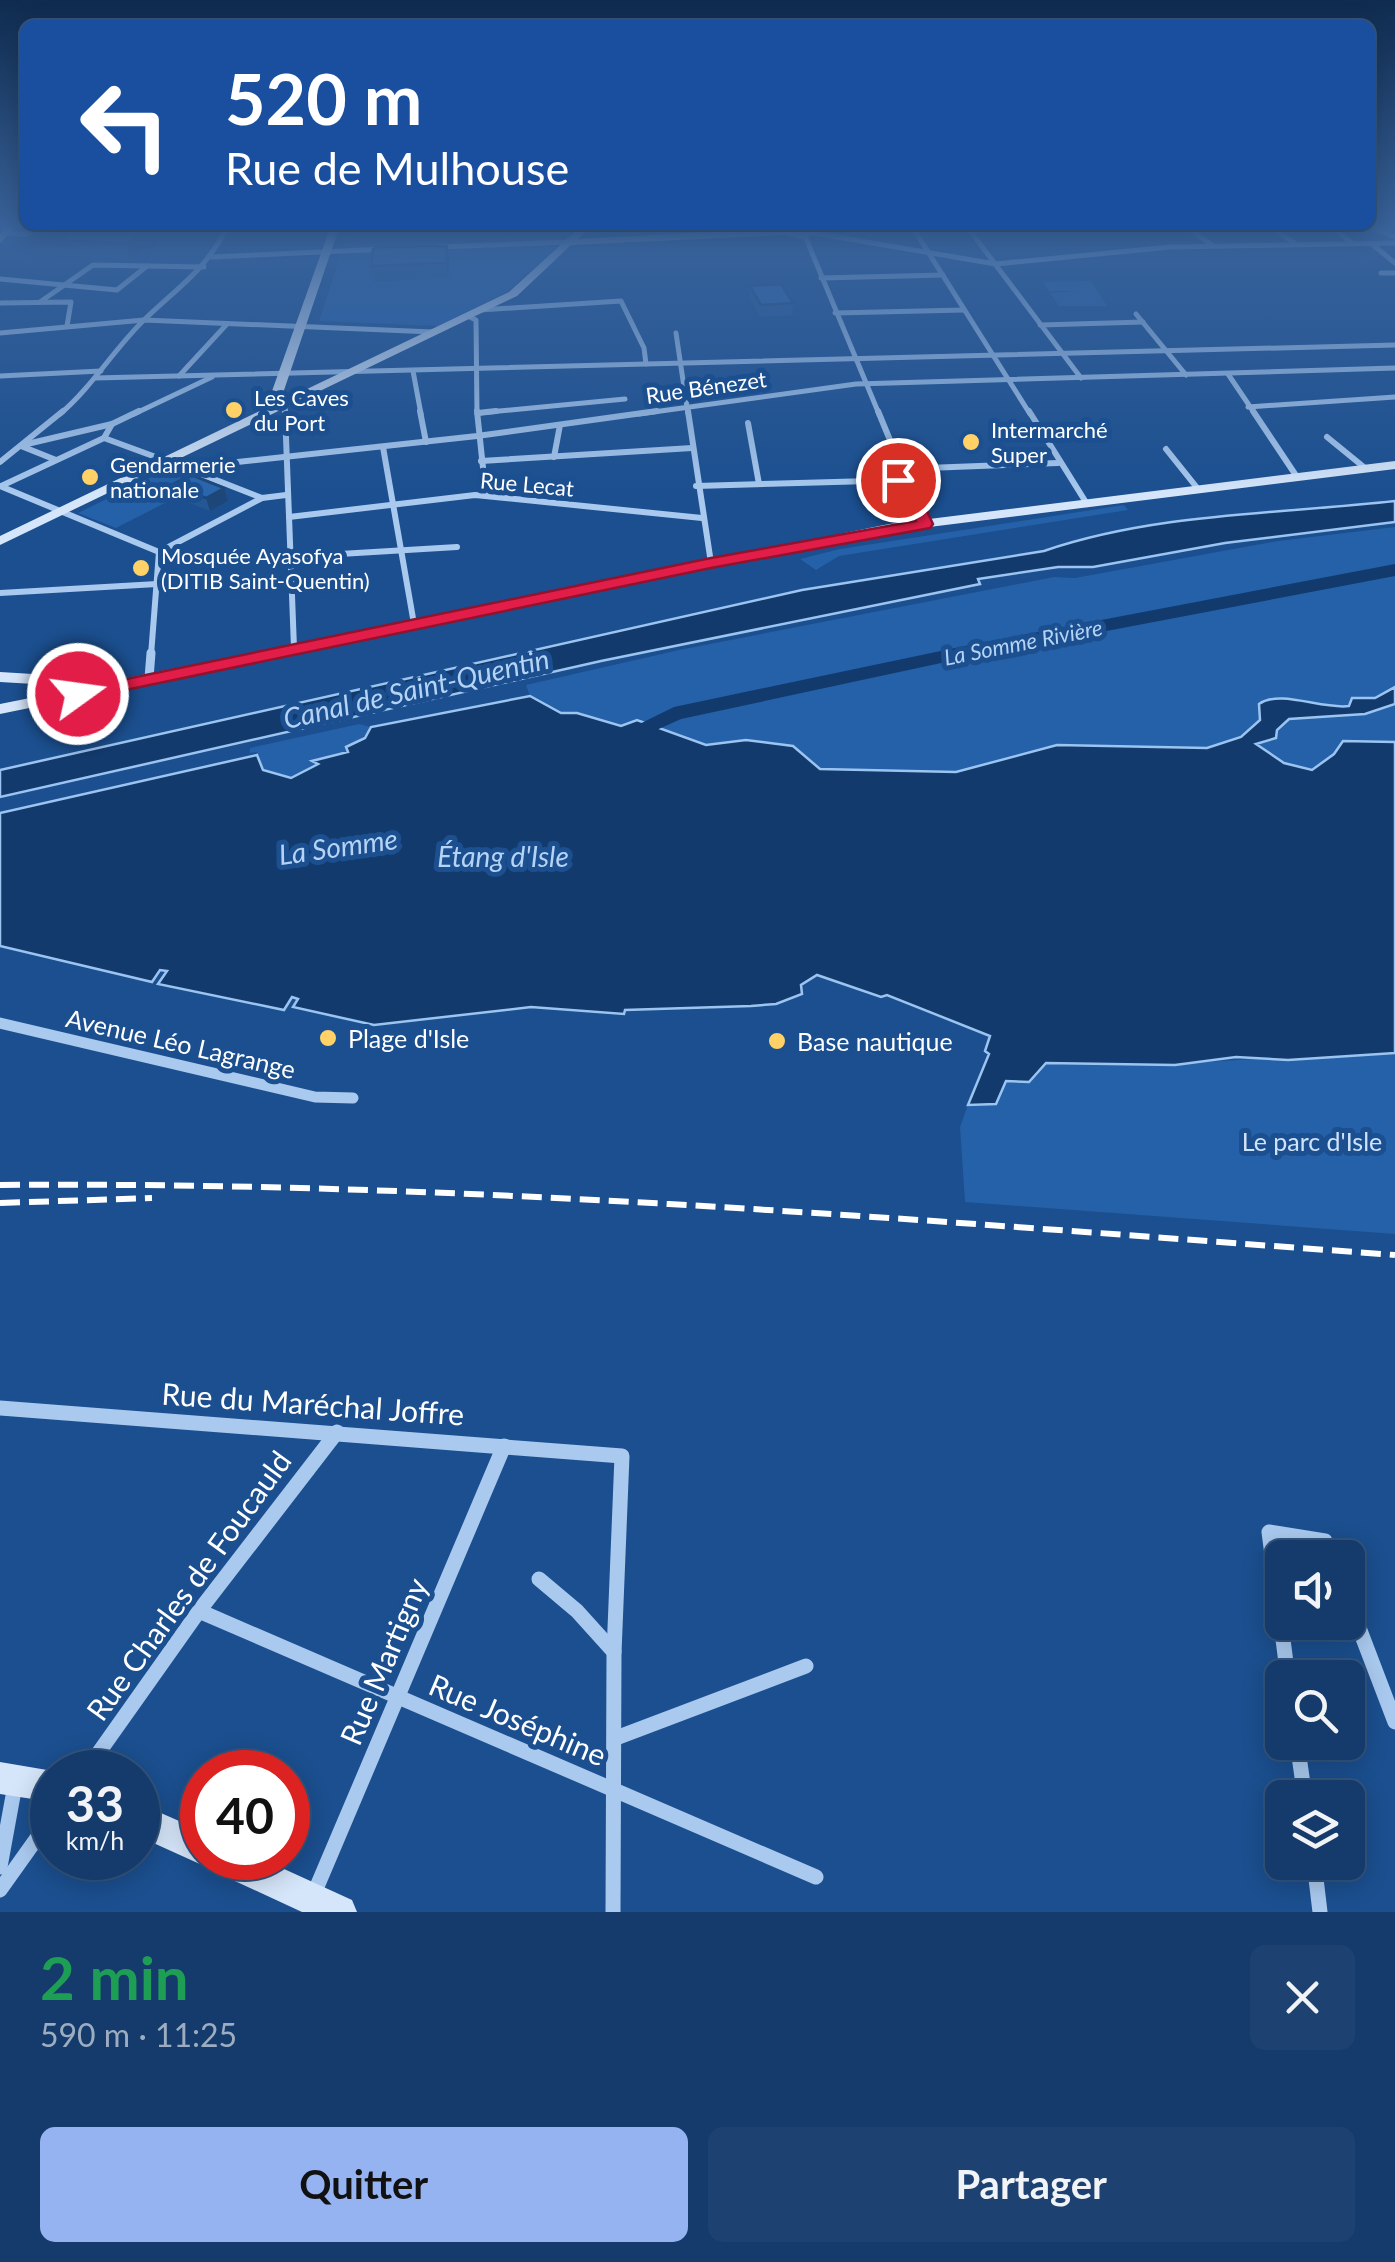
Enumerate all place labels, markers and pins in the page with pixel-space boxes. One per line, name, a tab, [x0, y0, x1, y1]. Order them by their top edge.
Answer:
place label: Les Caves du Port	[254, 384, 349, 436]
marker: Les Caves du Port	[223, 399, 245, 421]
place label: Intermarché Super	[991, 416, 1108, 468]
marker: Intermarché Super	[960, 431, 982, 453]
pin	[856, 438, 941, 523]
place label: Gendarmerie nationale	[110, 451, 236, 503]
marker: Gendarmerie nationale	[79, 466, 101, 488]
place label: Mosquée Ayasofya (DITIB Saint-Quentin)	[161, 542, 370, 594]
marker: Mosquée Ayasofya (DITIB Saint-Quentin)	[130, 557, 152, 579]
place label: Plage d'Isle	[348, 1023, 469, 1053]
place label: Base nautique	[797, 1026, 953, 1056]
marker: Plage d'Isle	[317, 1027, 339, 1049]
marker: Base nautique	[766, 1030, 788, 1052]

